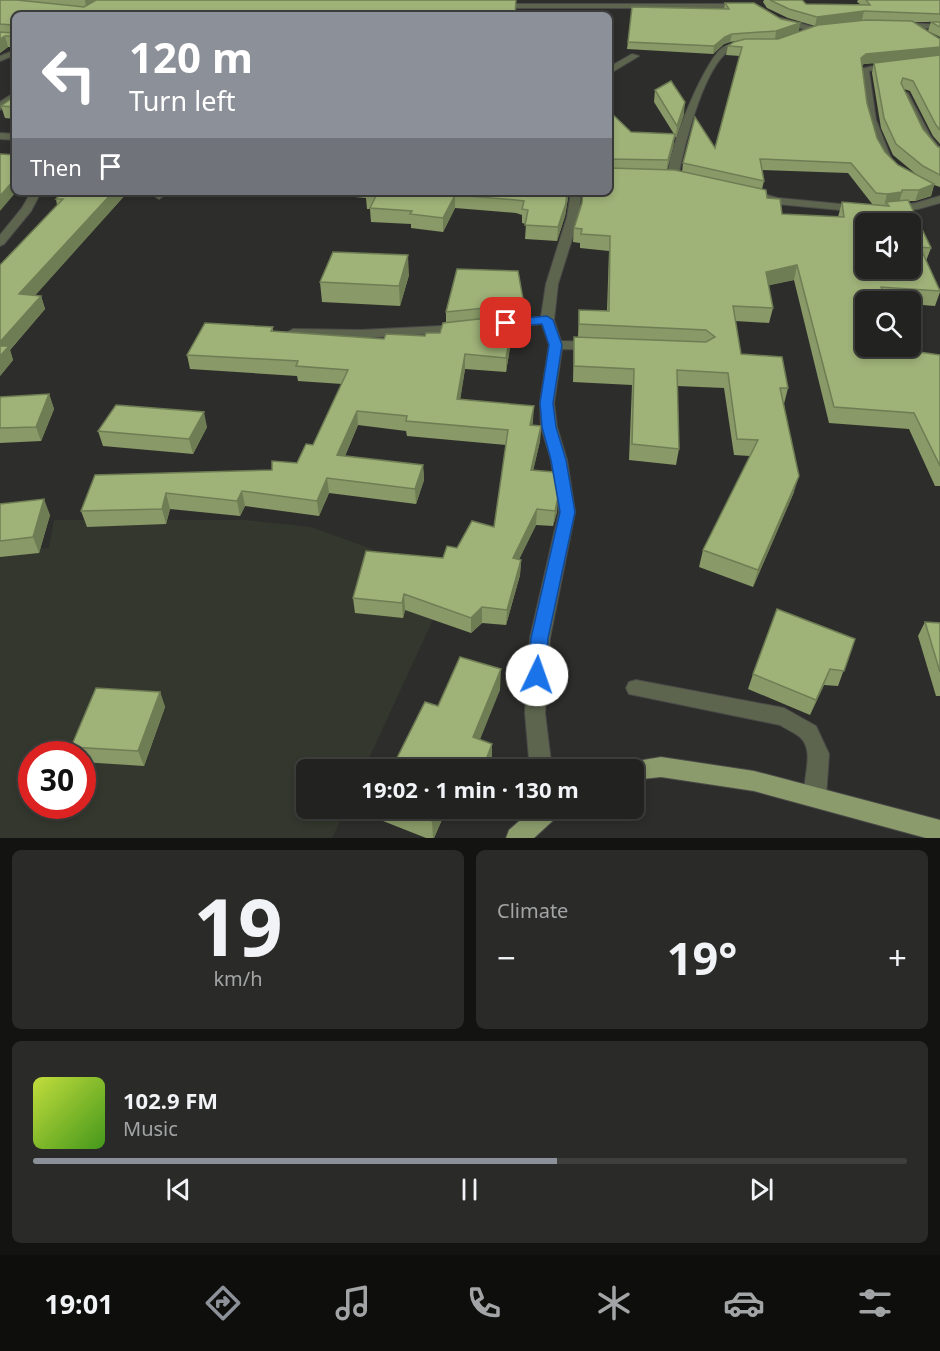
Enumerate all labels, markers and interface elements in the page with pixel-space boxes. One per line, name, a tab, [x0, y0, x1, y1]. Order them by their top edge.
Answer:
text: 120 m	[129, 28, 253, 85]
icon: left	[30, 36, 108, 114]
text: Turn left	[129, 82, 235, 119]
icon: arrive	[94, 150, 127, 183]
text: Then	[30, 152, 82, 182]
map controls	[855, 213, 921, 357]
button: sound	[855, 213, 921, 279]
button: search	[855, 291, 921, 357]
pin	[480, 297, 531, 348]
icon: arrive	[489, 306, 522, 339]
position arrow	[505, 643, 569, 707]
speed limit sign: 30	[18, 741, 96, 819]
text: 19:02 · 1 min · 130 m	[361, 774, 579, 804]
text: 19	[193, 873, 283, 979]
text: Climate	[497, 897, 568, 924]
text: 19°	[667, 927, 737, 988]
text: −	[497, 935, 516, 980]
text: +	[888, 935, 907, 980]
text: km/h	[213, 965, 263, 992]
text: 102.9 FM	[123, 1085, 218, 1115]
text: Music	[123, 1115, 178, 1142]
icon: previous	[162, 1173, 195, 1206]
icon: pause	[453, 1173, 486, 1206]
icon: next	[745, 1173, 778, 1206]
icon: directions	[202, 1282, 244, 1324]
icon: music	[332, 1282, 374, 1324]
icon: phone	[463, 1282, 505, 1324]
icon: climate	[593, 1282, 635, 1324]
icon: car	[723, 1282, 765, 1324]
icon: filters	[854, 1282, 896, 1324]
text: 19:01	[44, 1285, 114, 1322]

